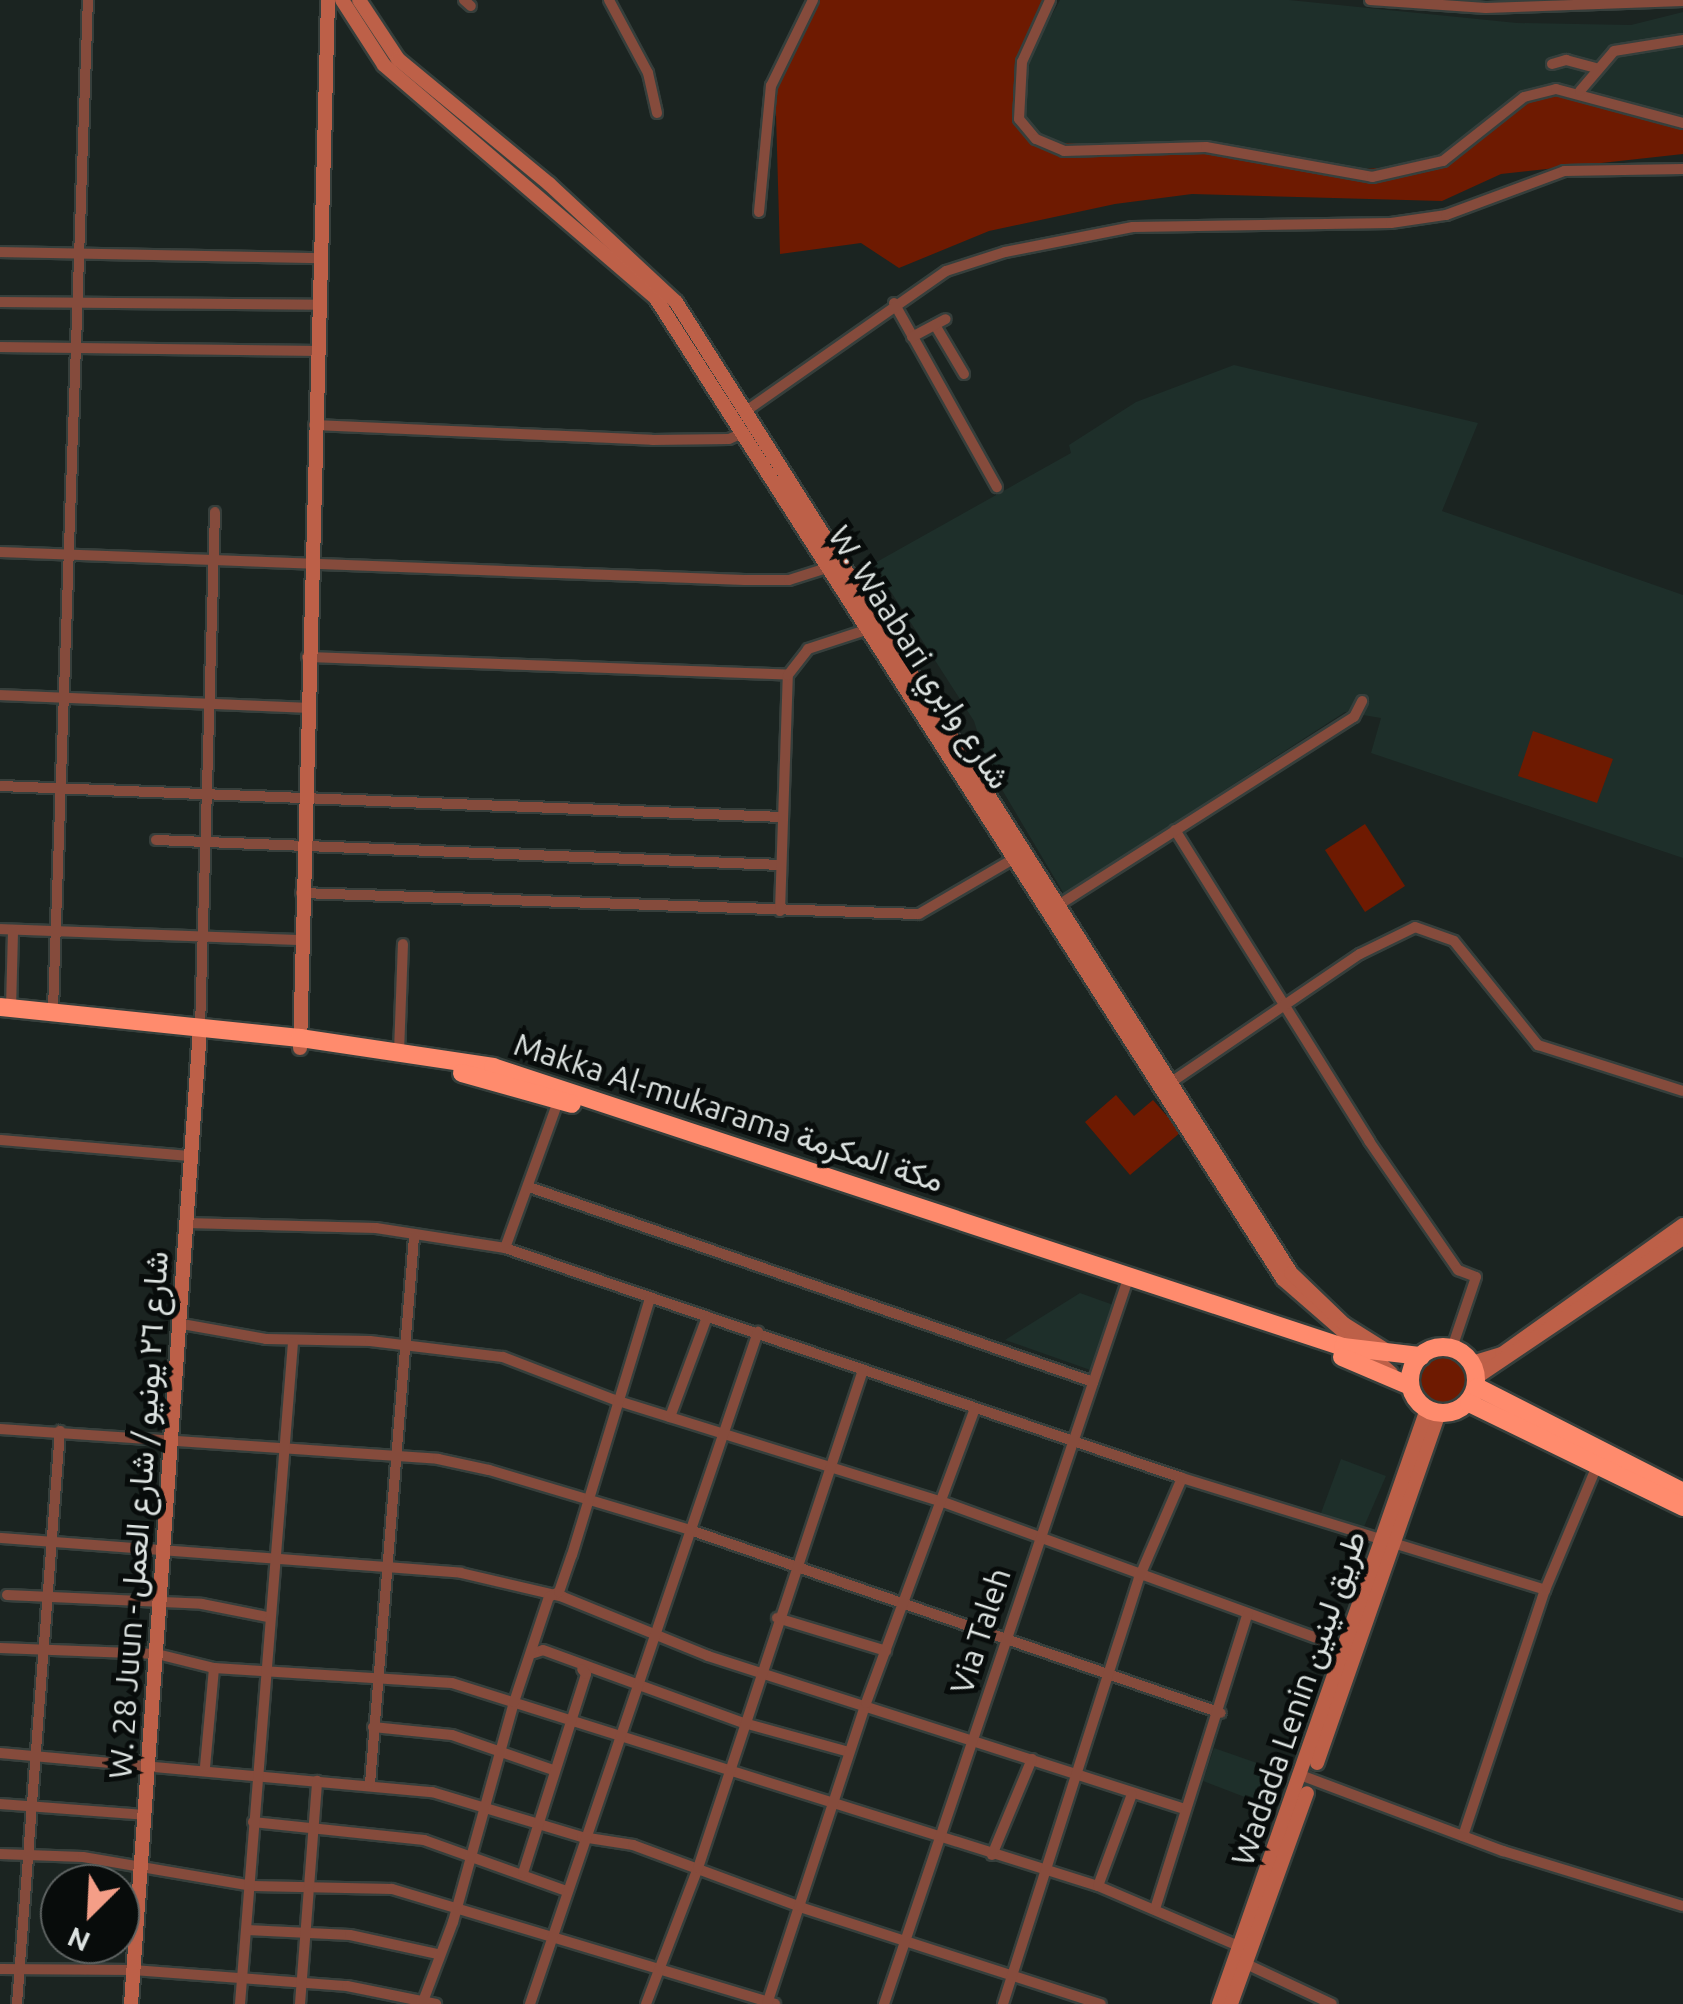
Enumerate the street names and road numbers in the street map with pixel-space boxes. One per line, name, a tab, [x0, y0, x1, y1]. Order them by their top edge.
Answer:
street label: W. Waabari شارع وابري	[821, 518, 1019, 796]
street label: Makka Al-mukarama مكة المكرمة	[509, 1024, 949, 1200]
street label: W. 28 Juun - شارع ٢٦ يونيو / شارع العمل	[100, 1250, 176, 1780]
street label: Wadada Lenin طريق لينين	[1223, 1526, 1373, 1870]
street label: Via Taleh	[942, 1563, 1018, 1699]

